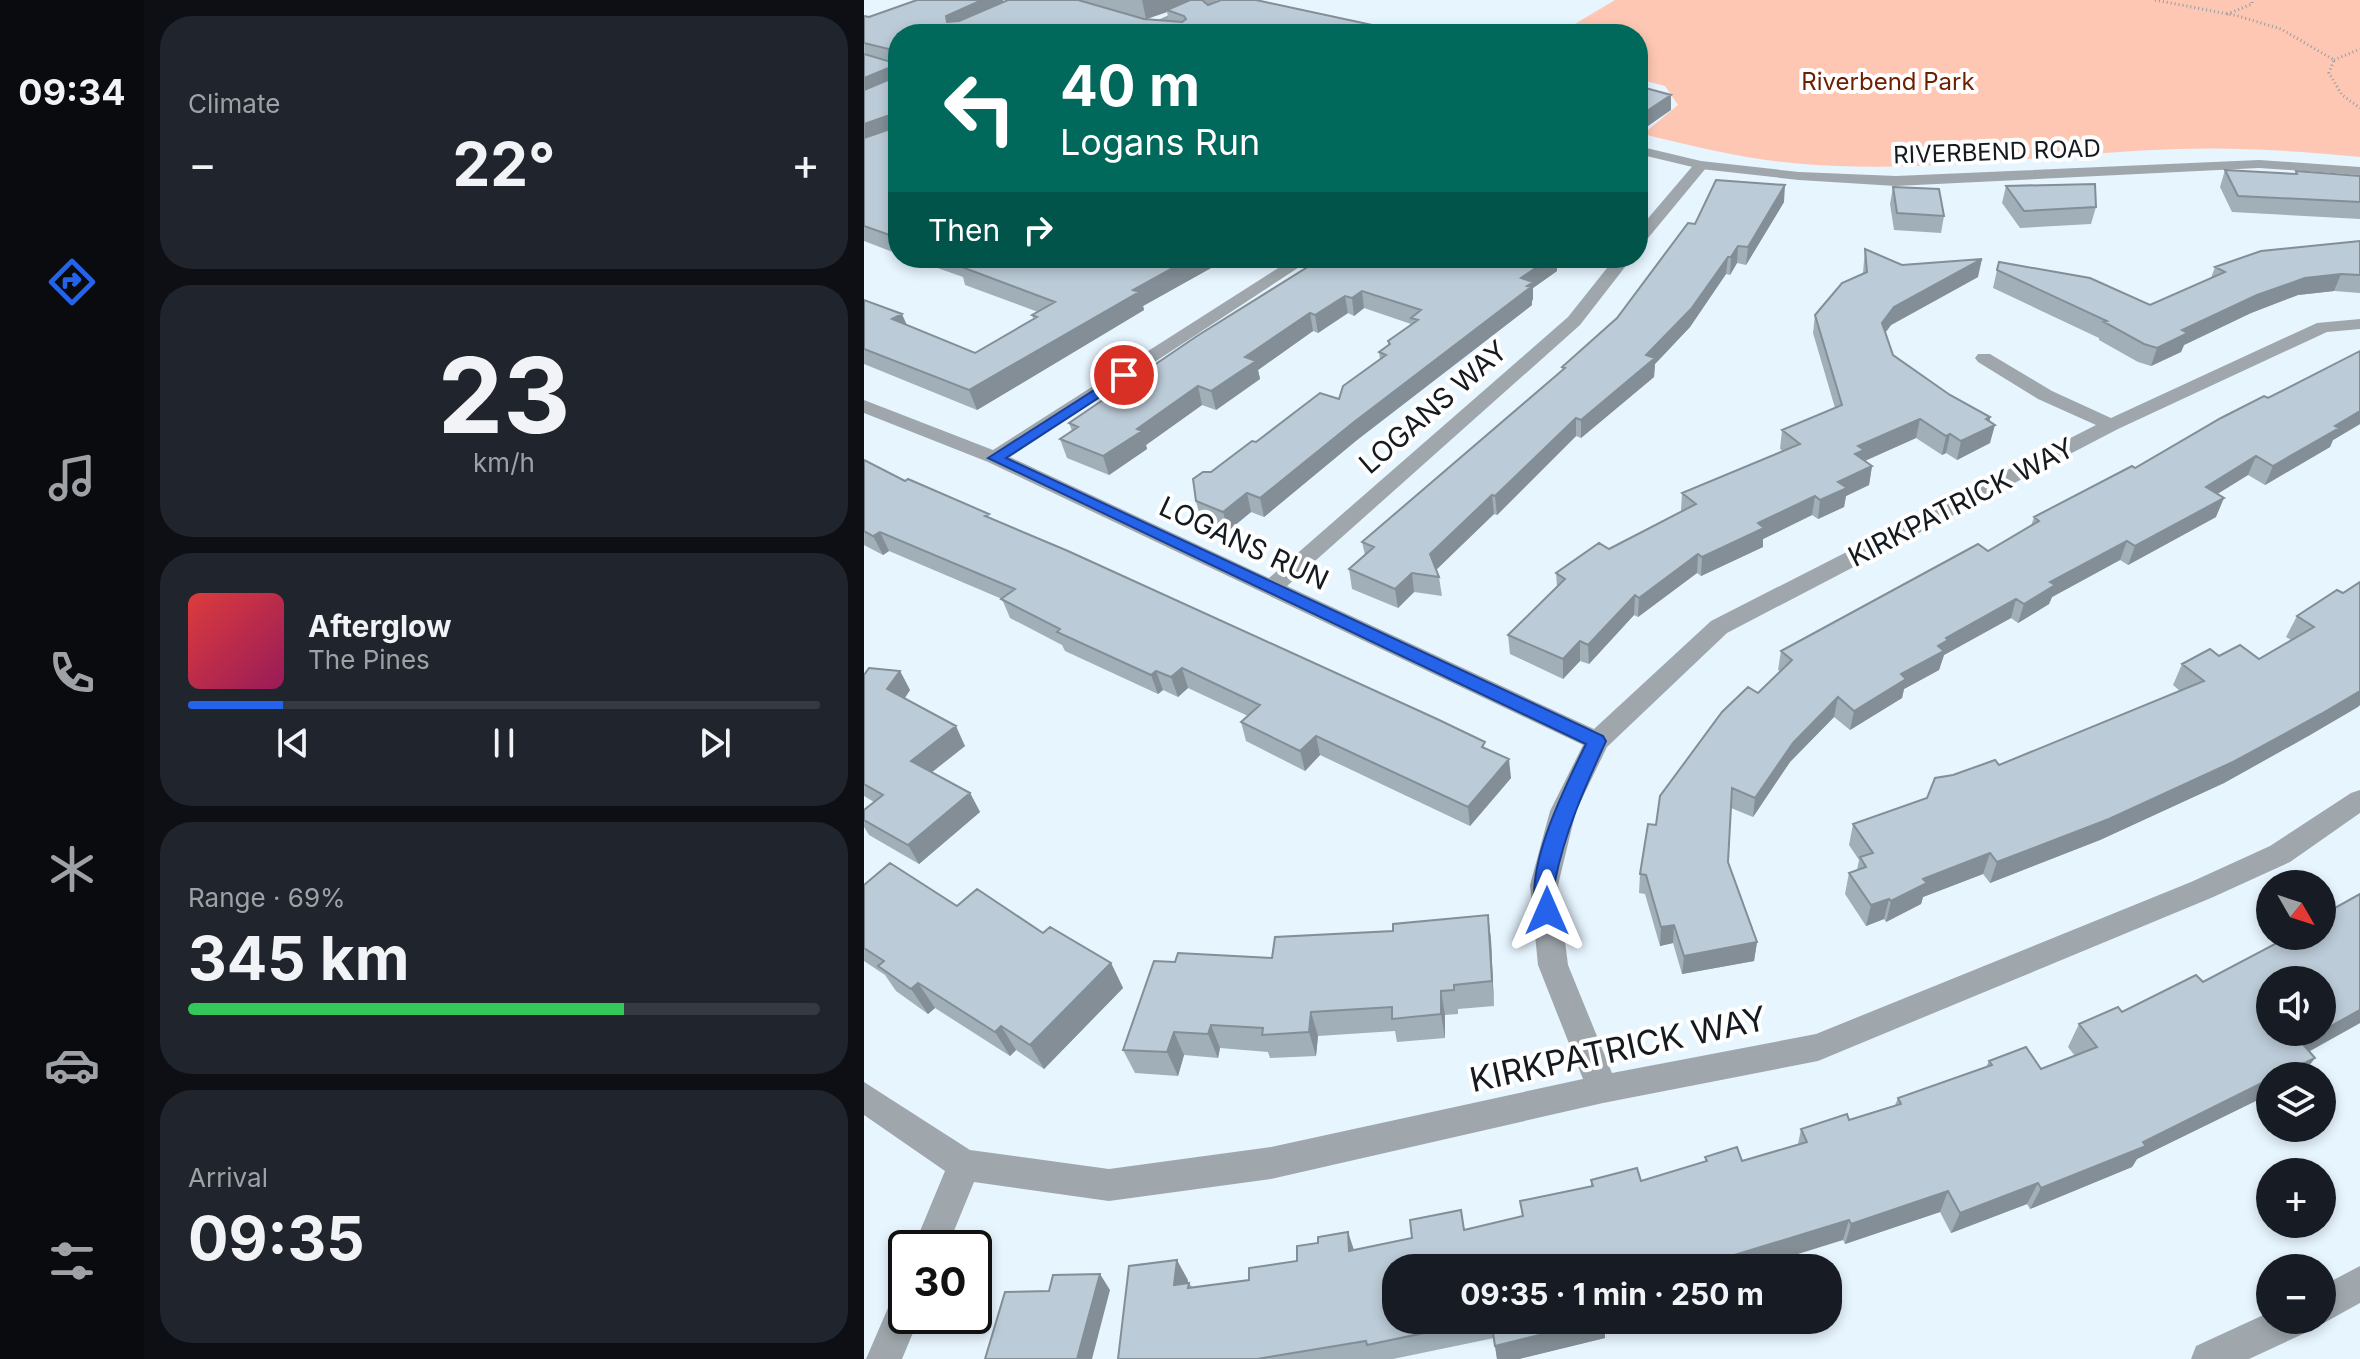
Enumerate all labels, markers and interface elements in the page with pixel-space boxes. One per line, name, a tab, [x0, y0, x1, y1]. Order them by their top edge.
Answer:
text: 40 m	[1060, 52, 1200, 120]
icon: left	[928, 56, 1032, 160]
park label: Riverbend Park	[1801, 67, 1975, 96]
text: 09:34	[18, 70, 126, 114]
text: Climate	[188, 88, 280, 119]
text: Logans Run	[1060, 120, 1260, 164]
text: 22°	[452, 128, 556, 200]
street label: RIVERBEND ROAD	[1893, 133, 2101, 170]
text: −	[188, 137, 217, 191]
text: +	[791, 137, 820, 191]
icon: right	[1016, 208, 1060, 252]
text: Then	[928, 212, 1000, 248]
icon: directions	[44, 254, 100, 310]
text: 23	[438, 332, 570, 458]
street label: LOGANS WAY	[1352, 333, 1514, 481]
pin	[1090, 341, 1158, 409]
icon: arrive	[1102, 353, 1146, 397]
street label: KIRKPATRICK WAY	[1842, 430, 2080, 574]
text: km/h	[473, 447, 535, 478]
icon: music	[44, 450, 100, 506]
street label: LOGANS RUN	[1154, 489, 1334, 597]
text: Afterglow	[308, 608, 452, 644]
text: The Pines	[308, 644, 430, 675]
icon: phone	[44, 645, 100, 701]
icon: previous	[271, 721, 315, 765]
icon: pause	[482, 721, 526, 765]
icon: next	[693, 721, 737, 765]
icon: climate	[44, 841, 100, 897]
position arrow	[1505, 869, 1589, 953]
north arrow	[2256, 870, 2336, 950]
map controls	[2256, 870, 2336, 1334]
text: Range · 69%	[188, 882, 346, 913]
text: 345 km	[188, 922, 409, 994]
button: sound	[2256, 966, 2336, 1046]
street label: KIRKPATRICK WAY	[1466, 997, 1770, 1100]
icon: car	[44, 1037, 100, 1093]
button: layers	[2256, 1062, 2336, 1142]
button: +	[2256, 1158, 2336, 1238]
text: Arrival	[188, 1162, 268, 1193]
text: 09:35	[188, 1202, 365, 1274]
speed limit sign: 30	[888, 1230, 992, 1334]
icon: filters	[44, 1233, 100, 1289]
button: −	[2256, 1254, 2336, 1334]
text: 09:35 · 1 min · 250 m	[1460, 1276, 1764, 1312]

